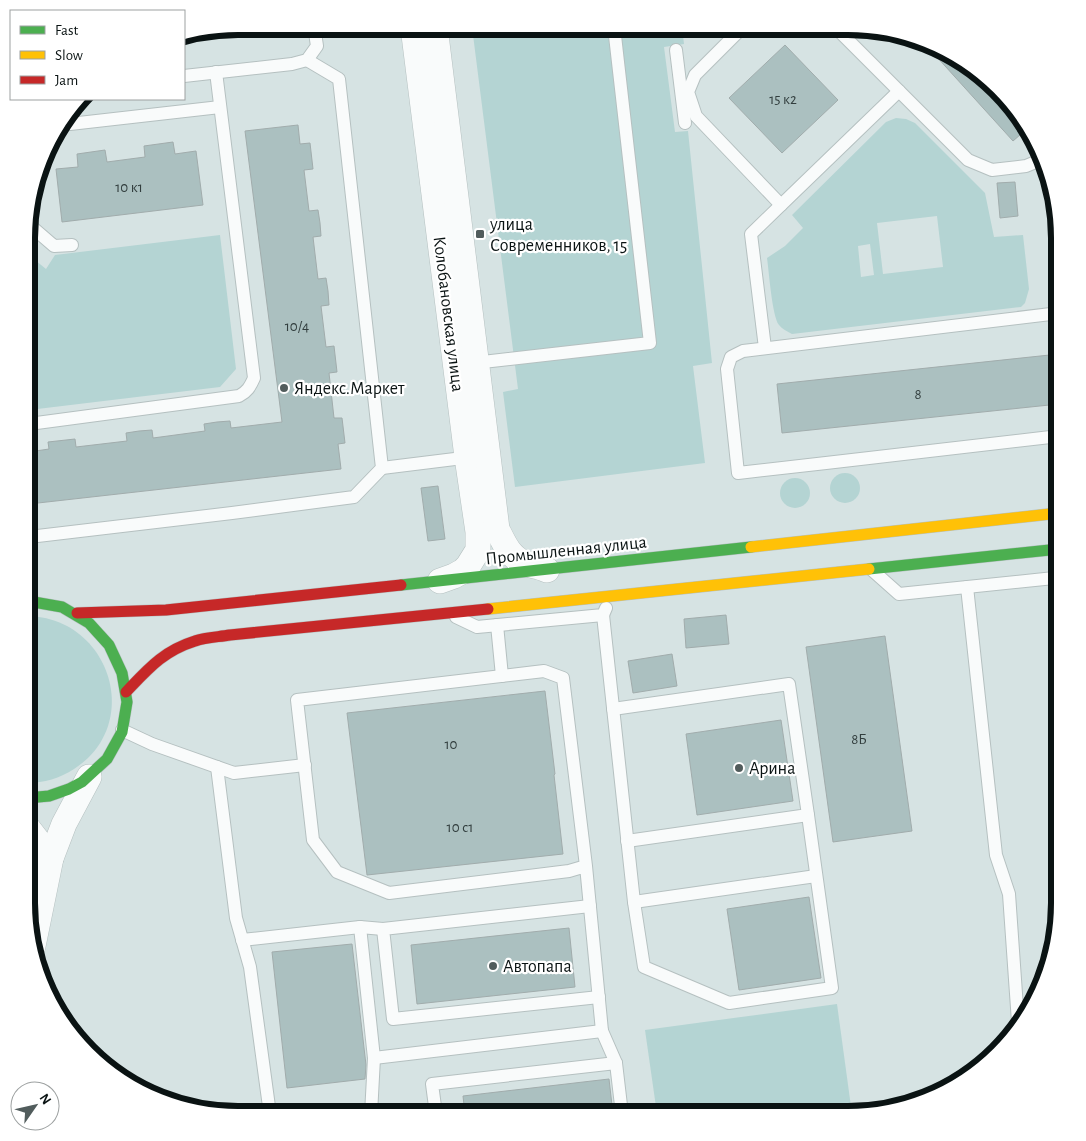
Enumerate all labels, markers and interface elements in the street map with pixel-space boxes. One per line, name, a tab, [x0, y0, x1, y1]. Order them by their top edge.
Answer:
legend	[10, 10, 185, 100]
text: Fast	[55, 23, 79, 38]
text: Slow	[55, 48, 83, 63]
text: Jam	[55, 73, 78, 88]
house number: 15 к2	[769, 92, 797, 107]
house number: 10 к1	[115, 180, 143, 195]
place label: улица Современников, 15	[489, 216, 627, 255]
marker: улица Современников, 15	[474, 228, 486, 240]
street label: Колобановская улица	[430, 235, 467, 393]
house number: 10/4	[285, 319, 309, 334]
place label: Яндекс.Маркет	[294, 380, 405, 398]
marker: Яндекс.Маркет	[278, 382, 290, 394]
house number: 8	[914, 387, 922, 402]
street label: Промышленная улица	[484, 534, 648, 568]
house number: 8Б	[851, 732, 867, 747]
house number: 10	[444, 737, 458, 752]
place label: Арина	[749, 760, 795, 778]
marker: Арина	[733, 762, 745, 774]
house number: 10 с1	[447, 820, 473, 835]
place label: Автопапа	[503, 958, 572, 976]
marker: Автопапа	[487, 960, 499, 972]
north arrow	[10, 1081, 60, 1131]
text: N	[36, 1091, 53, 1107]

